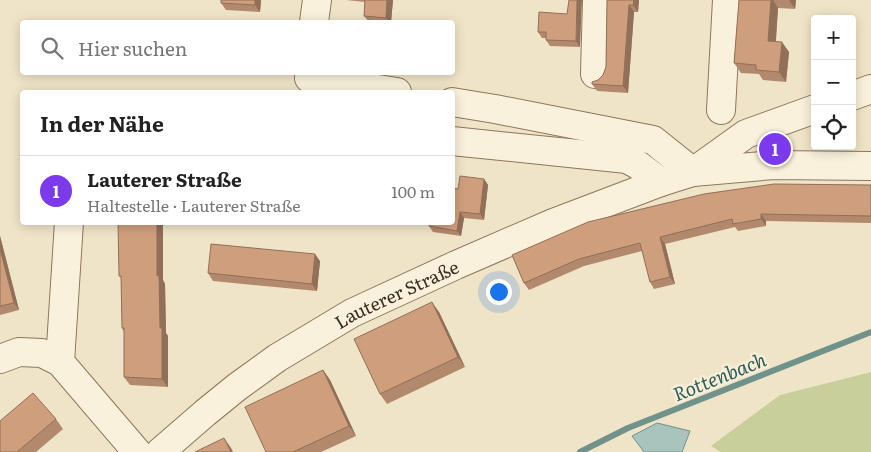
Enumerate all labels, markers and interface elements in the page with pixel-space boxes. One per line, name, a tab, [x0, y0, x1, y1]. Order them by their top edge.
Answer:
map controls	[811, 15, 856, 150]
button: +	[811, 15, 856, 60]
search box	[20, 20, 455, 75]
icon: search	[38, 34, 66, 62]
text: Hier suchen	[78, 34, 187, 62]
button: −	[811, 60, 856, 105]
button: locate	[811, 105, 856, 150]
text: In der Nähe	[40, 107, 164, 138]
pin: 1	[759, 130, 791, 168]
text: Lauterer Straße	[87, 165, 242, 193]
text: 1	[53, 179, 59, 203]
text: 100 m	[391, 179, 435, 203]
text: Haltestelle · Lauterer Straße	[87, 193, 301, 217]
street label: Lauterer Straße	[329, 252, 463, 334]
your location	[486, 279, 512, 305]
water label: Rottenbach	[668, 345, 770, 407]

